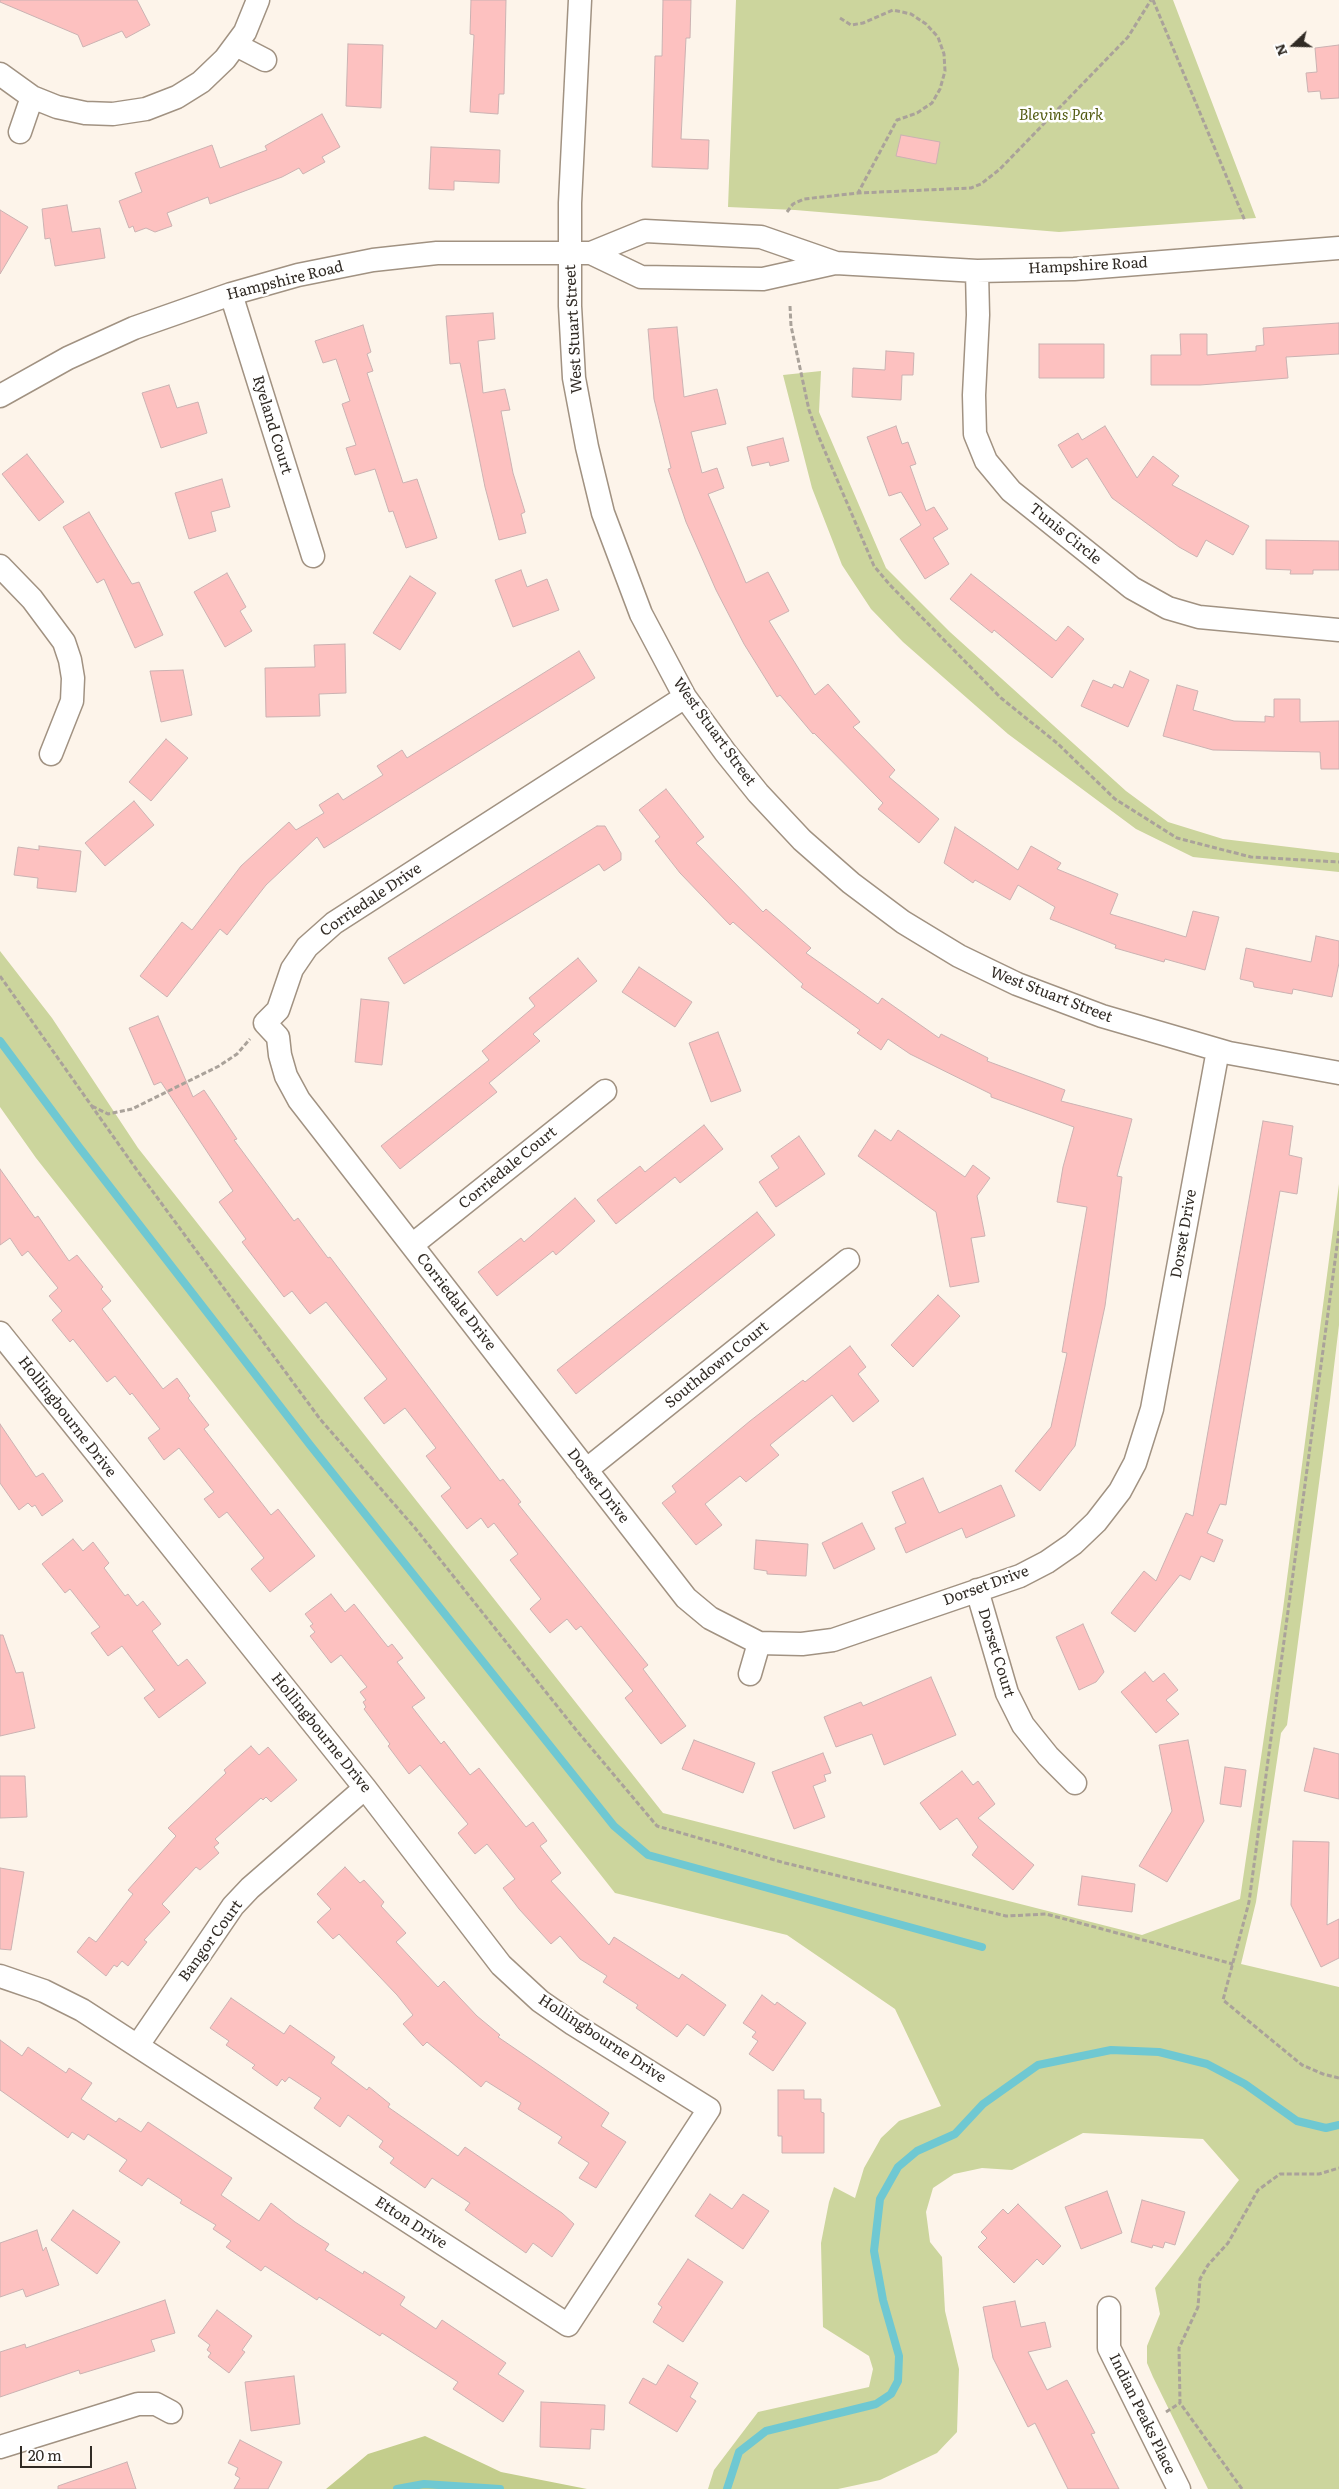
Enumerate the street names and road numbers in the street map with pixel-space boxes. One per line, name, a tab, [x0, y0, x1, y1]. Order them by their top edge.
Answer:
street label: Hampshire Road	[1028, 254, 1148, 278]
street label: Hampshire Road	[225, 258, 345, 304]
street label: West Stuart Street	[562, 264, 586, 394]
street label: Ryeland Court	[248, 373, 296, 477]
street label: Tunis Circle	[1025, 499, 1105, 569]
street label: West Stuart Street	[669, 674, 759, 790]
street label: Corriedale Drive	[317, 859, 425, 941]
street label: West Stuart Street	[987, 963, 1115, 1027]
street label: Corriedale Court	[455, 1123, 561, 1213]
street label: Dorset Drive	[1167, 1188, 1201, 1280]
street label: Corriedale Drive	[412, 1250, 500, 1354]
street label: Southdown Court	[662, 1318, 772, 1412]
street label: Hollingbourne Drive	[14, 1353, 120, 1481]
street label: Dorset Drive	[563, 1445, 633, 1527]
street label: Dorset Drive	[941, 1562, 1031, 1610]
street label: Dorset Court	[974, 1606, 1018, 1700]
street label: Hollingbourne Drive	[267, 1670, 375, 1796]
street label: Bangor Court	[175, 1897, 247, 1985]
street label: Hollingbourne Drive	[535, 1991, 669, 2087]
street label: Etton Drive	[372, 2193, 450, 2253]
street label: Indian Peaks Place	[1105, 2351, 1179, 2477]

